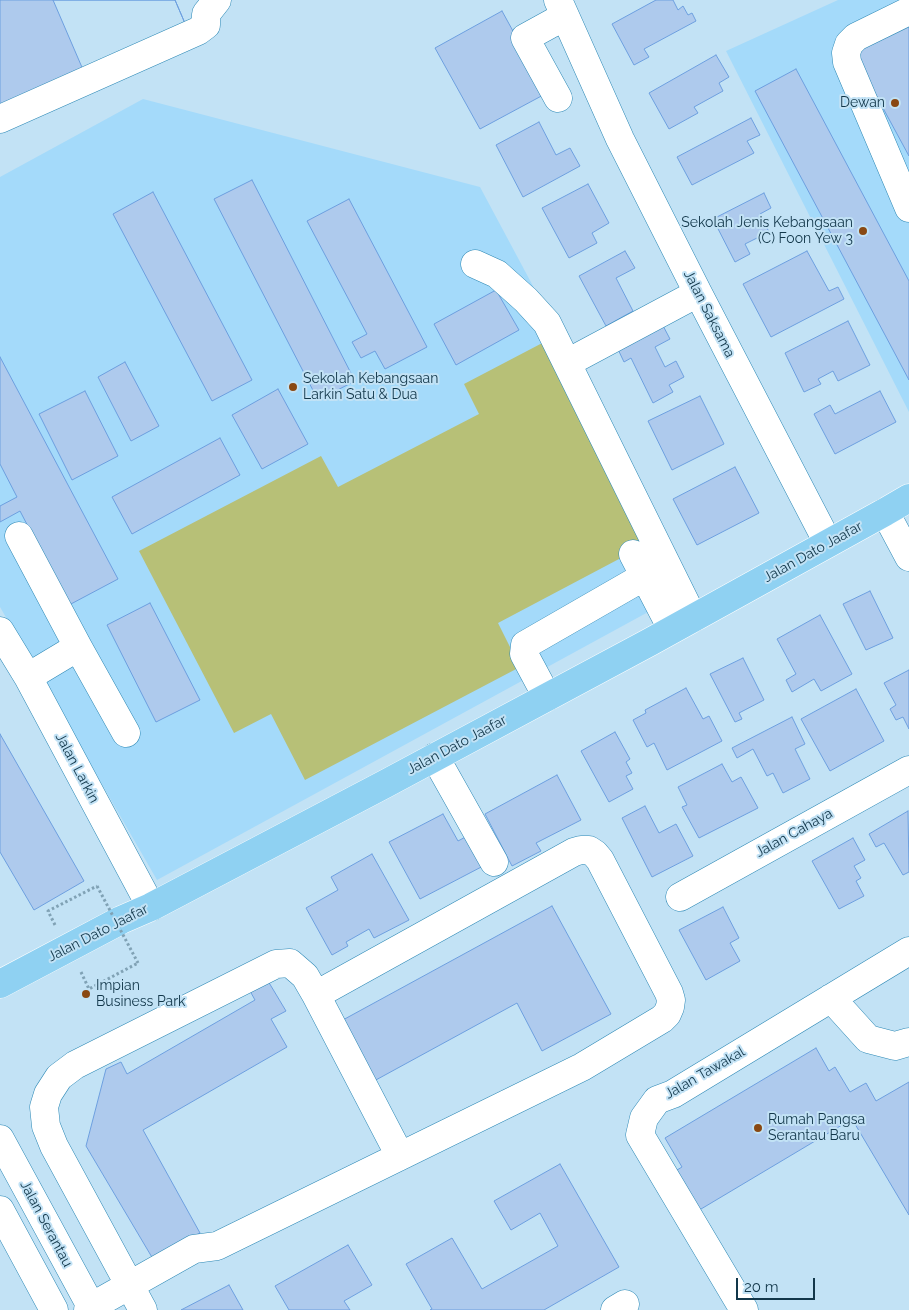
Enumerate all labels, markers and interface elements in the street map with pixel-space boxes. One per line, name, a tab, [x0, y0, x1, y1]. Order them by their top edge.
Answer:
place label: Dewan	[840, 95, 885, 111]
marker: Dewan	[889, 97, 901, 109]
place label: Sekolah Jenis Kebangsaan (C) Foon Yew 3	[681, 215, 853, 248]
marker: Sekolah Jenis Kebangsaan (C) Foon Yew 3	[857, 225, 869, 237]
street label: Jalan Saksama	[680, 267, 738, 361]
place label: Sekolah Kebangsaan Larkin Satu & Dua	[303, 371, 438, 404]
marker: Sekolah Kebangsaan Larkin Satu & Dua	[287, 381, 299, 393]
street label: Jalan Dato Jaafar	[761, 518, 865, 586]
street label: Jalan Dato Jaafar	[404, 712, 510, 778]
street label: Jalan Larkin	[52, 730, 102, 806]
street label: Jalan Cahaya	[753, 805, 835, 861]
street label: Jalan Dato Jaafar	[45, 900, 151, 966]
place label: Impian Business Park	[96, 978, 186, 1010]
marker: Impian Business Park	[80, 988, 92, 1000]
street label: Jalan Tawakal	[662, 1043, 748, 1103]
place label: Rumah Pangsa Serantau Baru	[768, 1112, 865, 1144]
marker: Rumah Pangsa Serantau Baru	[752, 1122, 764, 1134]
street label: Jalan Serantau	[16, 1178, 76, 1270]
scale bar	[739, 1268, 818, 1300]
text: 20 m	[744, 1278, 779, 1296]

